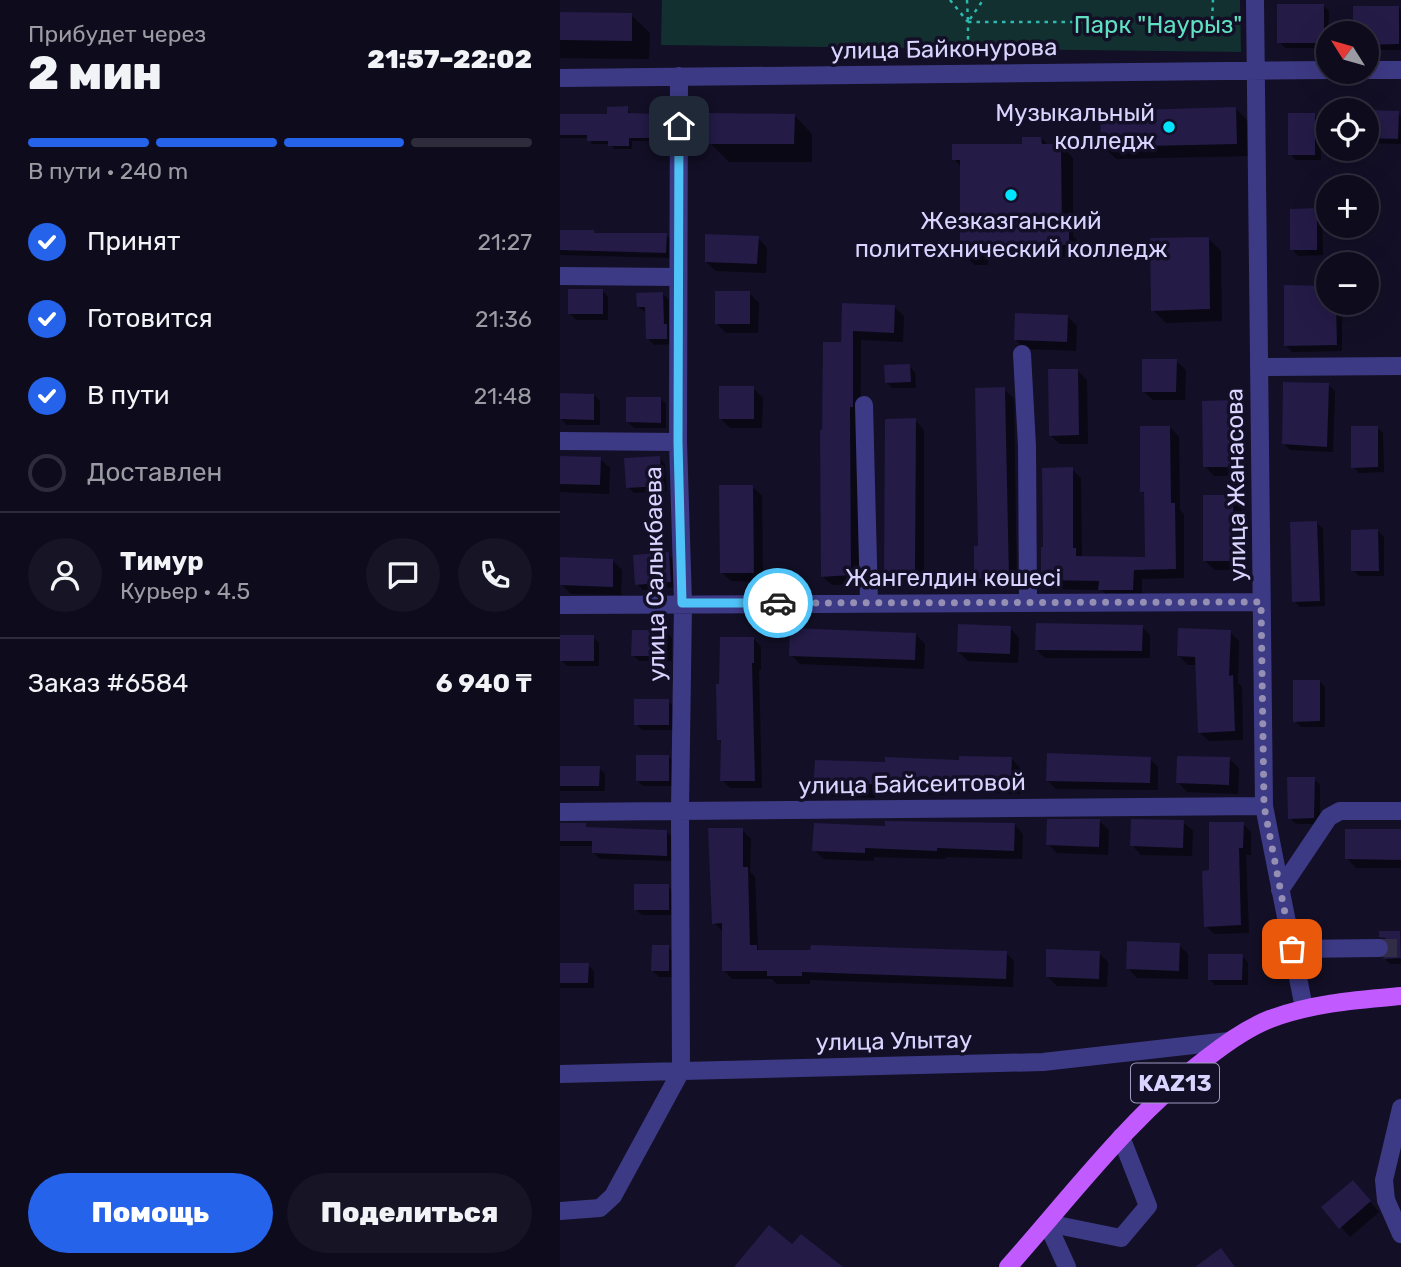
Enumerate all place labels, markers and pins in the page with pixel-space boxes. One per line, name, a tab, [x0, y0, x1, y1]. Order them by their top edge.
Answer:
pin	[649, 96, 709, 156]
place label: Музыкальный колледж	[995, 99, 1155, 155]
marker: Музыкальный колледж	[1161, 119, 1177, 135]
marker: Жезказганский политехнический колледж	[1003, 187, 1019, 203]
place label: Жезказганский политехнический колледж	[855, 207, 1167, 263]
pin	[1262, 919, 1322, 979]

